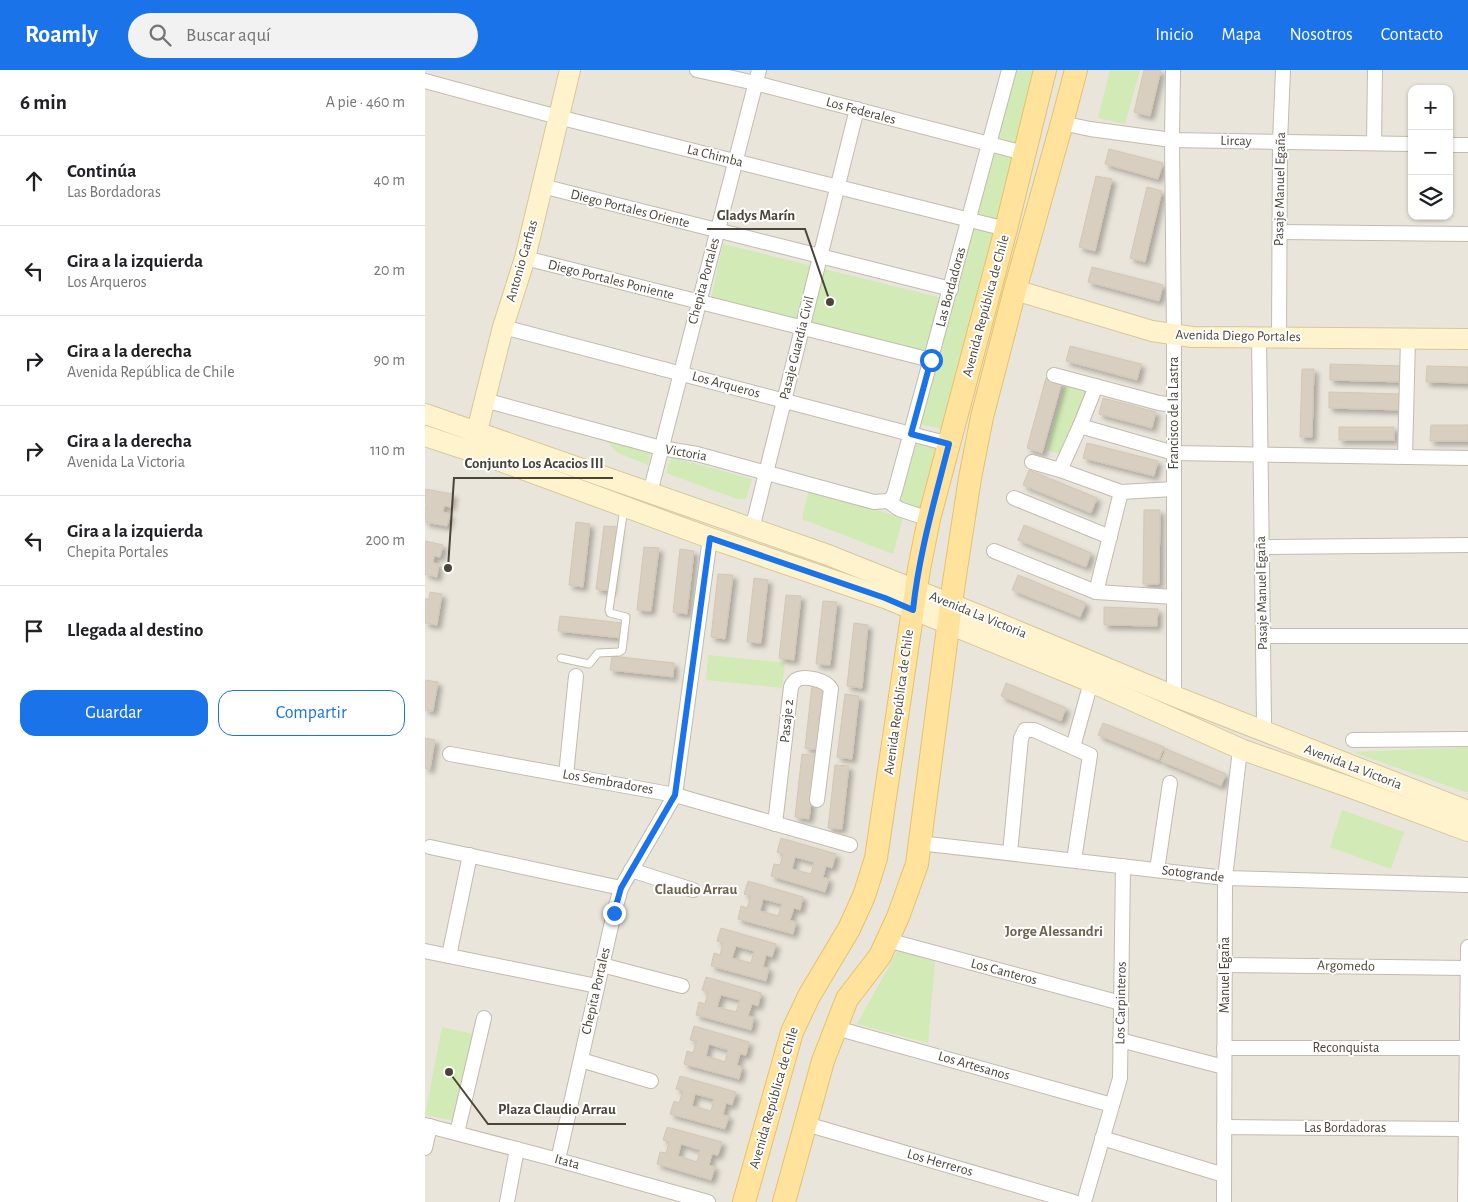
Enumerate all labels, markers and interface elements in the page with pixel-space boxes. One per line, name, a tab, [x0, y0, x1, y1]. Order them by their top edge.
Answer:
search box	[128, 13, 478, 58]
icon: search	[146, 21, 174, 49]
text: Roamly	[25, 23, 98, 47]
text: Buscar aquí	[186, 26, 271, 45]
text: Inicio	[1155, 26, 1194, 44]
text: Mapa	[1222, 26, 1261, 44]
text: Nosotros	[1289, 26, 1353, 44]
text: Contacto	[1381, 26, 1443, 44]
map controls	[1408, 85, 1453, 220]
button: +	[1408, 85, 1453, 130]
text: 6 min	[20, 92, 67, 113]
text: A pie · 460 m	[326, 94, 405, 110]
street label: Los Federales	[825, 95, 897, 127]
button: −	[1408, 130, 1453, 175]
street label: Pasaje Manuel Egaña	[1272, 131, 1288, 246]
street label: Lircay	[1220, 134, 1252, 148]
street label: La Chimba	[685, 142, 745, 170]
text: Continúa	[67, 162, 136, 181]
icon: ahead	[20, 167, 48, 195]
text: 40 m	[373, 172, 405, 188]
button: layers	[1408, 175, 1453, 220]
text: Las Bordadoras	[67, 184, 161, 200]
street label: Diego Portales Oriente	[569, 187, 691, 231]
callout: Gladys Marín	[707, 199, 805, 229]
text: Gladys Marín	[717, 208, 795, 223]
street label: Antonio Garfias	[504, 218, 540, 304]
street label: Avenida República de Chile	[960, 233, 1012, 379]
street label: Chepita Portales	[686, 236, 722, 326]
street label: Las Bordadoras	[934, 246, 968, 328]
text: Gira a la izquierda	[67, 252, 203, 271]
icon: left	[20, 257, 48, 285]
street label: Diego Portales Poniente	[546, 258, 676, 302]
text: 20 m	[374, 262, 405, 278]
text: Los Arqueros	[67, 274, 147, 290]
street label: Pasaje Guardia Civil	[777, 295, 817, 401]
street label: Avenida Diego Portales	[1175, 328, 1301, 344]
text: Gira a la derecha	[67, 342, 192, 361]
icon: right	[20, 347, 48, 375]
route start	[920, 349, 943, 372]
text: 90 m	[374, 352, 405, 368]
street label: Francisco de la Lastra	[1167, 356, 1181, 470]
text: Avenida República de Chile	[67, 364, 235, 380]
street label: Los Arqueros	[691, 369, 761, 401]
text: Gira a la derecha	[67, 432, 192, 451]
icon: right	[20, 437, 48, 465]
text: 110 m	[370, 442, 405, 458]
street label: Victoria	[664, 442, 708, 464]
callout: Conjunto Los Acacios III	[454, 448, 613, 478]
text: Avenida La Victoria	[67, 454, 185, 470]
text: Conjunto Los Acacios III	[464, 456, 604, 471]
text: Gira a la izquierda	[67, 522, 203, 541]
icon: left	[20, 527, 48, 555]
text: 200 m	[365, 532, 405, 548]
street label: Pasaje Manuel Egaña	[1254, 535, 1270, 650]
text: Chepita Portales	[67, 544, 168, 560]
street label: Avenida La Victoria	[927, 589, 1029, 641]
icon: arrive	[20, 617, 48, 645]
text: Llegada al destino	[67, 621, 204, 640]
street label: Avenida República de Chile	[882, 628, 916, 776]
button: Guardar	[20, 690, 208, 736]
button: Compartir	[218, 690, 405, 736]
street label: Pasaje 2	[778, 698, 796, 744]
street label: Avenida La Victoria	[1302, 742, 1404, 792]
street label: Los Sembradores	[561, 767, 655, 797]
street label: Sotogrande	[1161, 863, 1225, 885]
district label: Claudio Arrau	[655, 882, 737, 897]
route end	[603, 902, 626, 925]
district label: Jorge Alessandri	[1005, 924, 1103, 939]
street label: Manuel Egaña	[1218, 936, 1232, 1013]
street label: Chepita Portales	[579, 946, 613, 1036]
street label: Los Canteros	[969, 956, 1039, 988]
street label: Argomedo	[1317, 958, 1375, 974]
street label: Los Carpinteros	[1113, 961, 1129, 1045]
street label: Avenida República de Chile	[747, 1026, 801, 1170]
street label: Reconquista	[1313, 1041, 1380, 1055]
street label: Los Artesanos	[937, 1049, 1011, 1083]
callout: Plaza Claudio Arrau	[488, 1094, 626, 1124]
text: Plaza Claudio Arrau	[498, 1102, 616, 1117]
street label: Las Bordadoras	[1304, 1121, 1386, 1135]
street label: Los Herreros	[905, 1147, 975, 1179]
street label: Itata	[553, 1152, 582, 1172]

